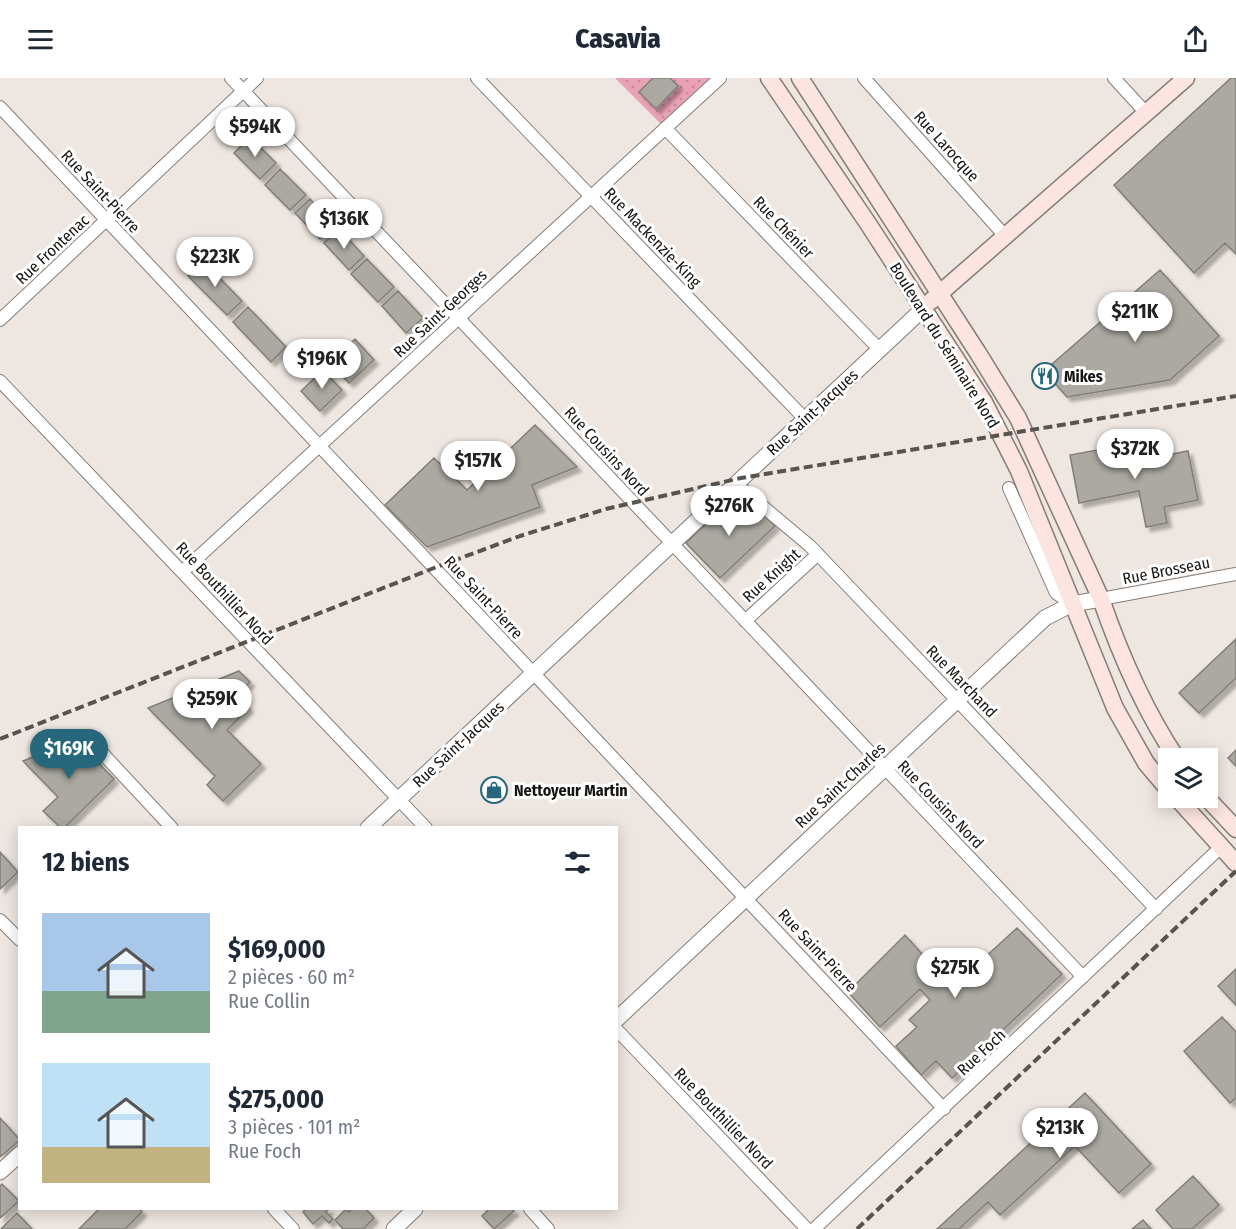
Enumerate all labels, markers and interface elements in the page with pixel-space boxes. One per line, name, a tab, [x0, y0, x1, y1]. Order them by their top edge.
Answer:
icon: menu	[24, 23, 57, 56]
text: Casavia	[575, 23, 661, 55]
icon: share	[1179, 23, 1212, 56]
pin: $594K	[213, 107, 297, 158]
street label: Rue Larocque	[910, 107, 983, 186]
text: $594K	[229, 114, 281, 138]
street label: Rue Saint-Pierre	[57, 146, 144, 237]
street label: Rue Mackenzie-King	[600, 184, 705, 291]
street label: Rue Chénier	[749, 192, 818, 263]
pin: $136K	[302, 199, 386, 250]
text: $136K	[319, 206, 369, 230]
street label: Rue Frontenac	[12, 211, 93, 288]
pin: $223K	[173, 237, 257, 288]
text: $223K	[190, 244, 240, 268]
street label: Boulevard du Séminaire Nord	[886, 259, 1003, 432]
street label: Rue Saint-Georges	[390, 265, 491, 361]
pin: $211K	[1093, 292, 1177, 343]
text: $211K	[1112, 299, 1158, 323]
pin: $196K	[280, 339, 364, 390]
text: $196K	[297, 346, 347, 370]
restaurant icon: Mikes	[1030, 361, 1060, 391]
street label: Rue Saint-Jacques	[763, 365, 862, 459]
place label: Mikes	[1064, 367, 1103, 386]
street label: Rue Cousins Nord	[560, 403, 653, 500]
pin: $372K	[1093, 429, 1177, 480]
text: $372K	[1111, 436, 1159, 460]
pin: $157K	[436, 441, 520, 492]
text: $157K	[454, 448, 502, 472]
pin: $276K	[687, 486, 771, 537]
text: $276K	[704, 493, 754, 517]
street label: Rue Bouthillier Nord	[172, 538, 277, 649]
street label: Rue Knight	[739, 544, 805, 606]
street label: Rue Saint-Pierre	[440, 552, 527, 643]
street label: Rue Brosseau	[1121, 553, 1211, 588]
street label: Rue Marchand	[922, 641, 1001, 721]
pin: $259K	[170, 679, 254, 730]
text: $259K	[187, 686, 237, 710]
street label: Rue Saint-Jacques	[409, 697, 508, 791]
pin: $169K	[27, 729, 111, 780]
text: $169K	[44, 736, 94, 760]
street label: Rue Saint-Charles	[791, 739, 889, 832]
map controls	[1158, 748, 1218, 808]
button: layers	[1158, 748, 1218, 808]
street label: Rue Cousins Nord	[894, 756, 987, 852]
shop icon: Nettoyeur Martin	[479, 775, 509, 805]
place label: Nettoyeur Martin	[514, 781, 628, 800]
icon: filters	[561, 846, 594, 879]
text: 12 biens	[42, 847, 130, 878]
street label: Rue Saint-Pierre	[774, 905, 861, 996]
text: $169,000	[228, 934, 326, 965]
icon: home	[90, 937, 162, 1009]
pin: $275K	[913, 948, 997, 999]
text: $275K	[931, 955, 979, 979]
text: 2 pièces · 60 m²	[228, 965, 355, 989]
text: Rue Collin	[228, 989, 310, 1013]
street label: Rue Foch	[953, 1025, 1009, 1079]
street label: Rue Bouthillier Nord	[670, 1064, 777, 1173]
text: $275,000	[228, 1084, 324, 1115]
icon: home	[90, 1087, 162, 1159]
pin: $213K	[1018, 1108, 1102, 1159]
text: 3 pièces · 101 m²	[228, 1115, 360, 1139]
text: $213K	[1036, 1115, 1084, 1139]
text: Rue Foch	[228, 1139, 302, 1163]

